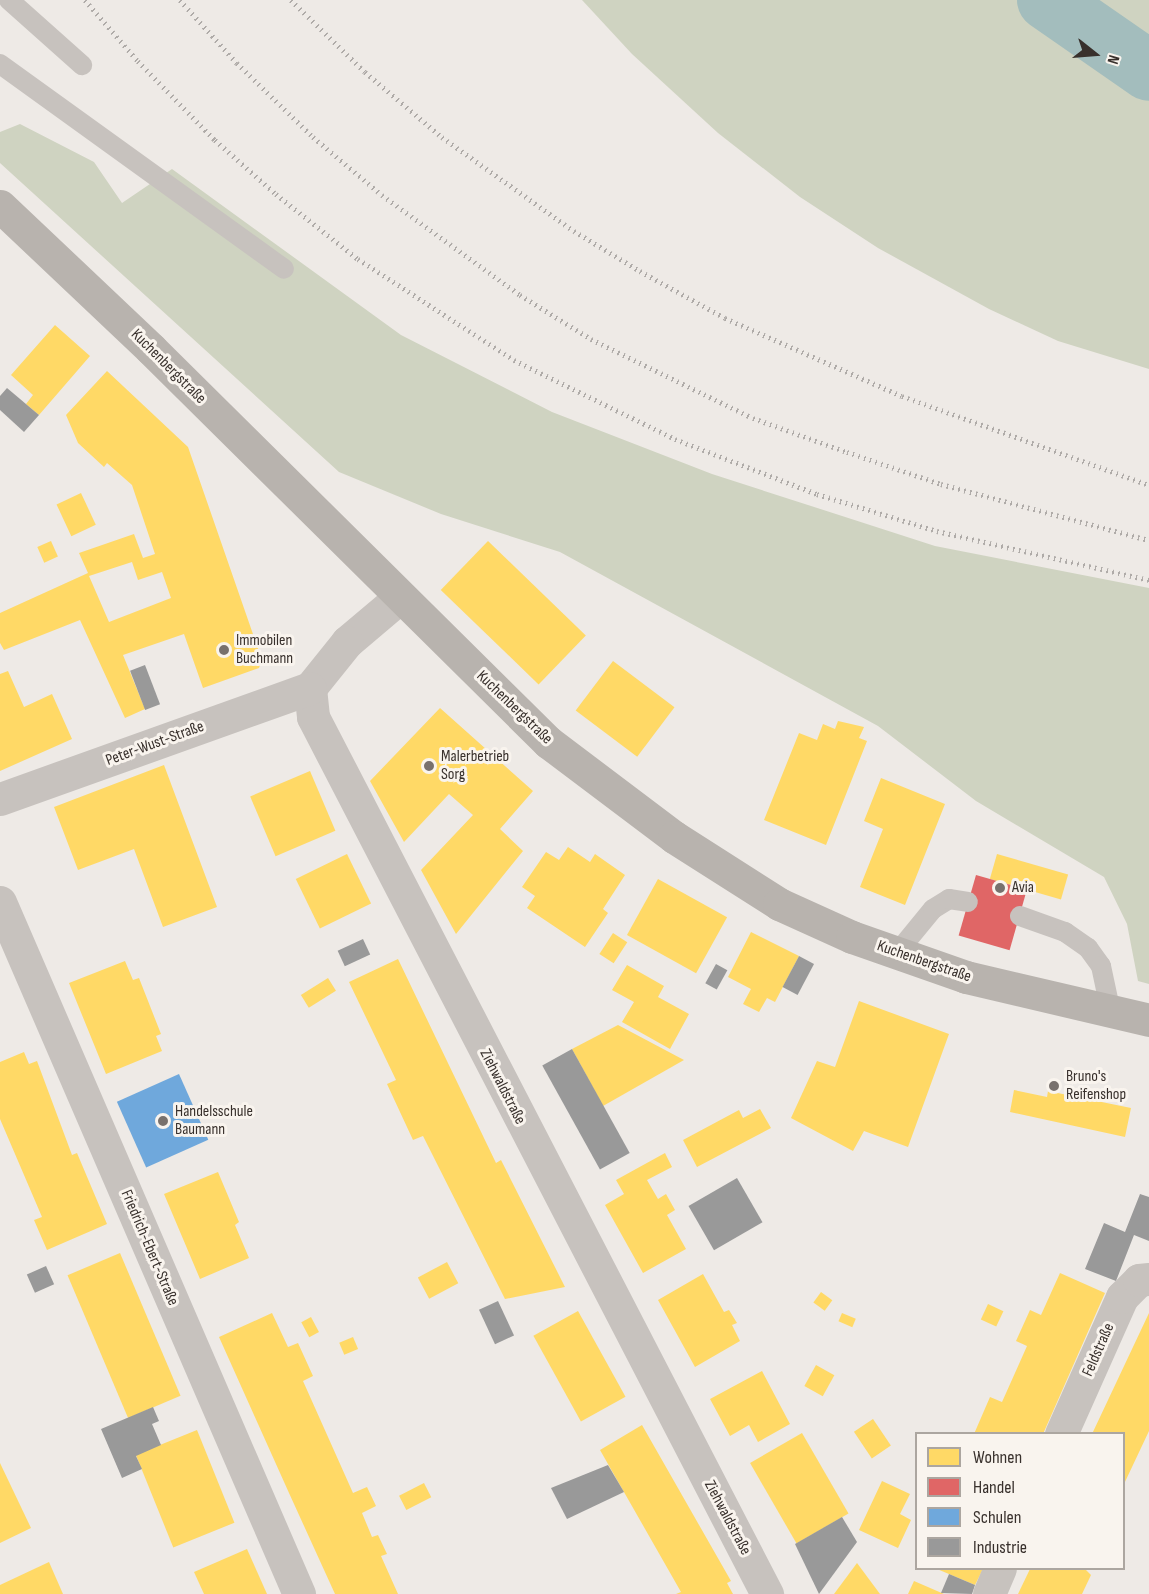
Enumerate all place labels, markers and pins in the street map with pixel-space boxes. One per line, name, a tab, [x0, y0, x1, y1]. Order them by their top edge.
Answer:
place label: Immobilen Buchmann	[236, 631, 293, 669]
marker: Immobilen Buchmann	[217, 643, 231, 657]
place label: Malerbetrieb Sorg	[441, 747, 509, 785]
marker: Malerbetrieb Sorg	[422, 759, 436, 773]
place label: Avia	[1012, 878, 1034, 898]
marker: Avia	[993, 881, 1007, 895]
place label: Bruno's Reifenshop	[1066, 1067, 1126, 1105]
marker: Bruno's Reifenshop	[1047, 1079, 1061, 1093]
place label: Handelsschule Baumann	[175, 1102, 253, 1140]
marker: Handelsschule Baumann	[156, 1114, 170, 1128]

